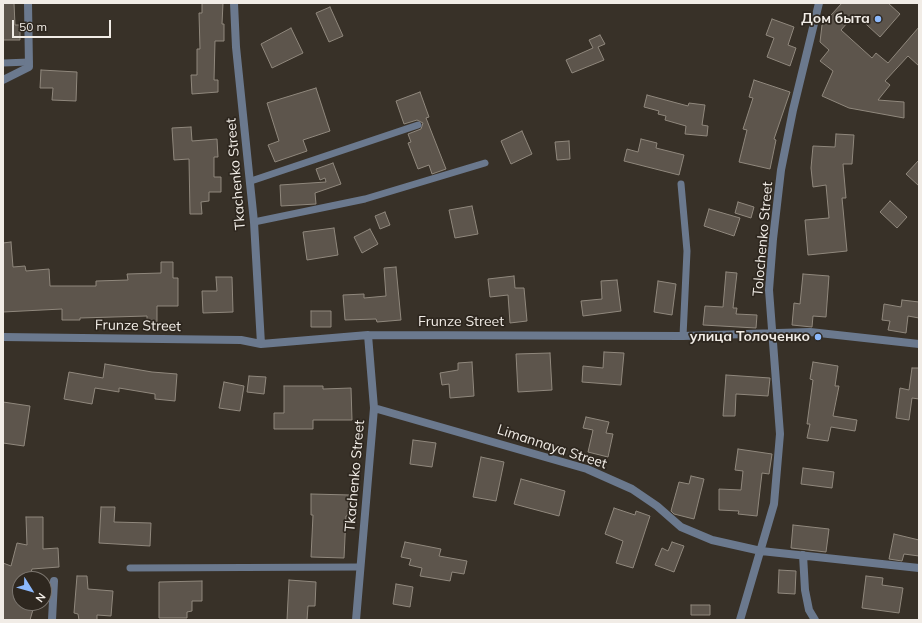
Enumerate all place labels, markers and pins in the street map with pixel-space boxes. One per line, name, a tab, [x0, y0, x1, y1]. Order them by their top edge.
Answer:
place label: Дом быта	[801, 11, 870, 27]
marker: Дом быта	[873, 14, 883, 24]
place label: улица Толоченко	[690, 329, 810, 345]
marker: улица Толоченко	[813, 332, 823, 342]

